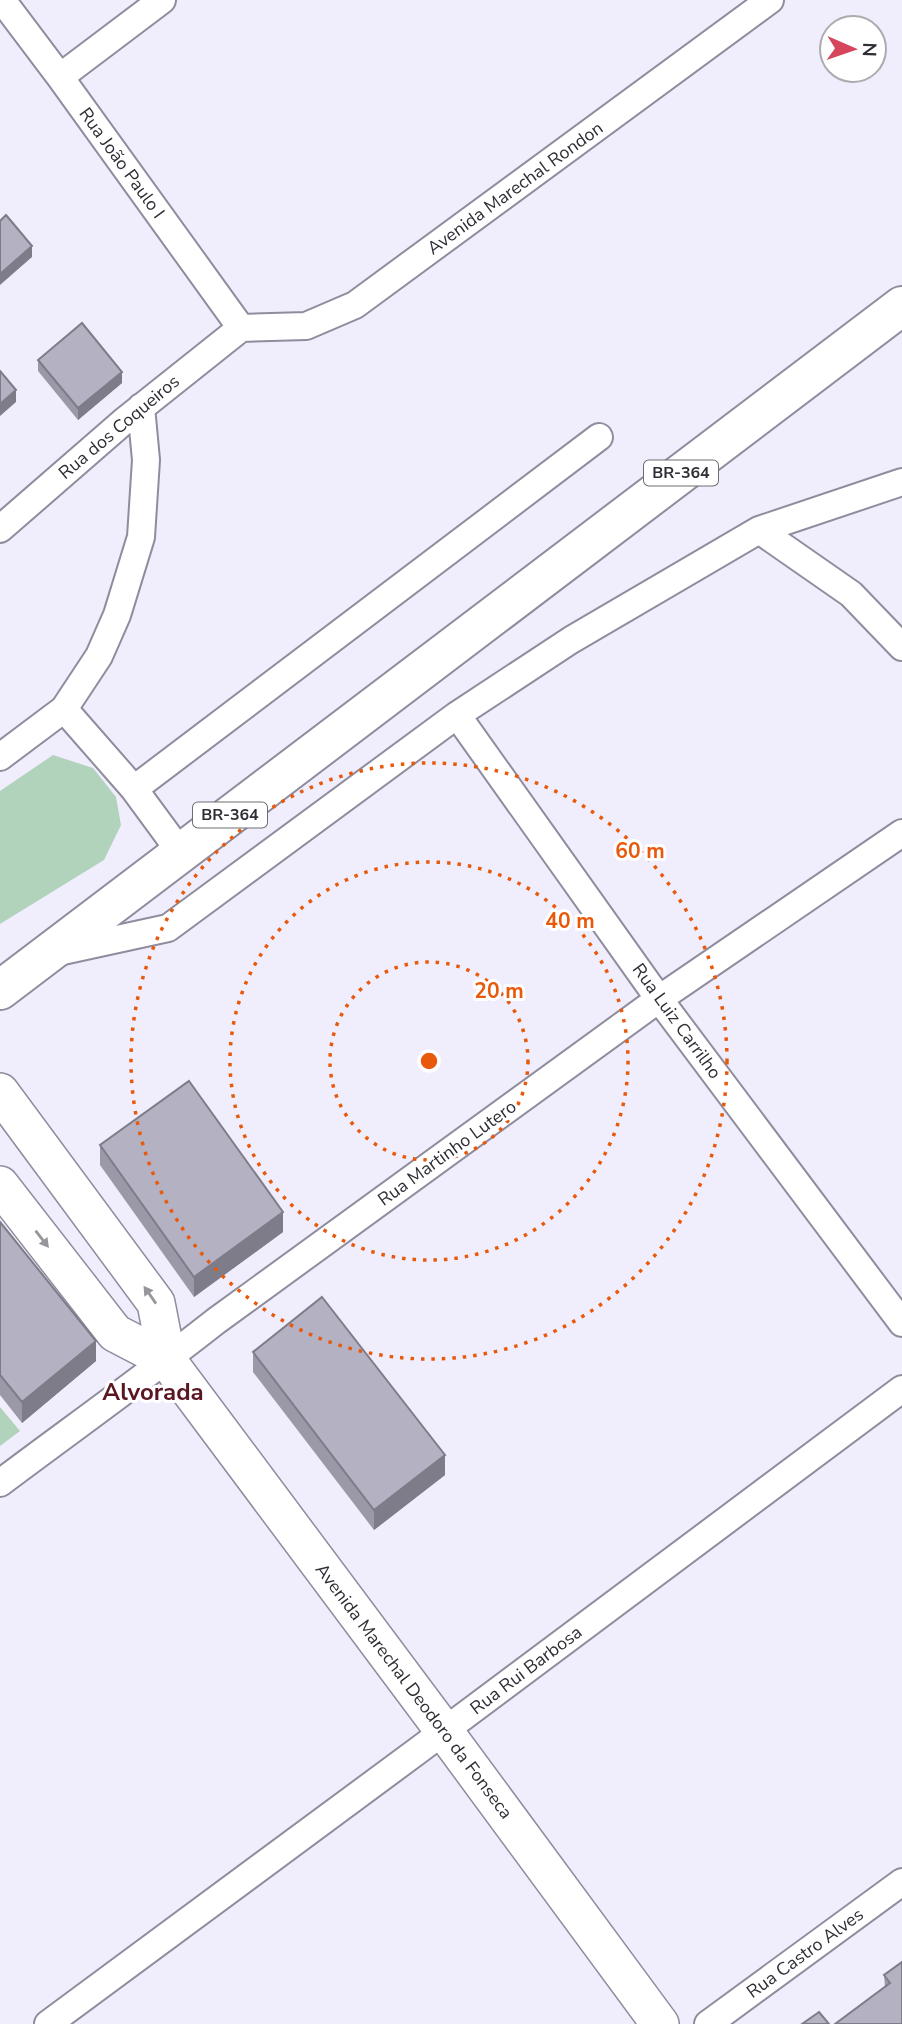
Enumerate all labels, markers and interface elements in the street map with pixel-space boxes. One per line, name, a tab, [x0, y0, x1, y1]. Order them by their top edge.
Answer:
north arrow	[818, 14, 888, 84]
text: N	[856, 42, 882, 57]
street label: Rua João Paulo I	[74, 103, 170, 223]
street label: Avenida Marechal Rondon	[422, 116, 608, 260]
street label: Rua dos Coqueiros	[53, 369, 185, 485]
road number: BR-364	[644, 460, 718, 486]
road number: BR-364	[193, 802, 267, 828]
text: 60 m	[615, 837, 665, 865]
text: 40 m	[545, 907, 595, 935]
street label: Rua Luiz Carrilho	[627, 958, 727, 1084]
text: 20 m	[474, 977, 524, 1005]
centre of rings	[417, 1049, 441, 1073]
street label: Rua Martinho Lutero	[373, 1095, 521, 1211]
one-way arrow	[34, 1229, 49, 1247]
one-way arrow	[143, 1286, 157, 1304]
district label: Alvorada	[102, 1376, 204, 1408]
street label: Avenida Marechal Deodoro da Fonseca	[310, 1558, 518, 1824]
street label: Rua Rui Barbosa	[465, 1620, 587, 1720]
street label: Rua Castro Alves	[742, 1902, 868, 2004]

